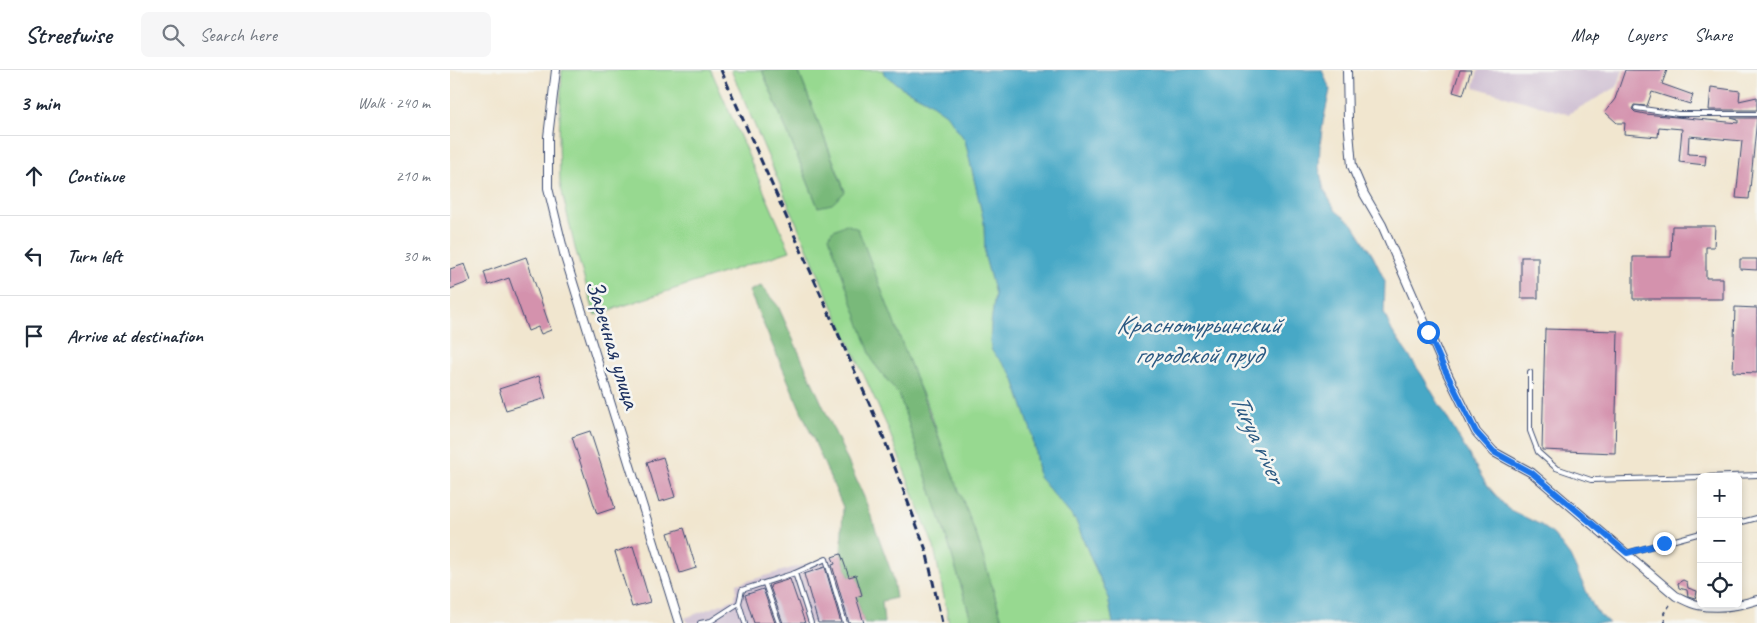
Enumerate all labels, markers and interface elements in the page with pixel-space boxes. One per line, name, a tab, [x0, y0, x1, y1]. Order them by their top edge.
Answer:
search box	[141, 12, 491, 57]
text: Streetwise	[25, 20, 111, 50]
icon: search	[159, 21, 187, 49]
text: Search here	[199, 23, 277, 47]
text: Map	[1571, 24, 1599, 46]
text: Layers	[1627, 24, 1666, 46]
text: Share	[1694, 24, 1732, 46]
text: 3 min	[20, 90, 60, 116]
text: Walk · 240 m	[358, 93, 430, 113]
icon: ahead	[20, 162, 48, 190]
text: Continue	[67, 164, 124, 188]
text: 210 m	[396, 166, 430, 186]
icon: left	[20, 242, 48, 270]
text: Turn left	[67, 244, 122, 268]
text: 30 m	[403, 246, 430, 266]
street label: Заречная улица	[578, 275, 648, 415]
water label: Краснотурьинский городской пруд	[1116, 308, 1285, 371]
route start	[1417, 321, 1440, 344]
icon: arrive	[20, 322, 48, 350]
text: Arrive at destination	[67, 324, 203, 348]
water label: Turya river	[1223, 388, 1295, 491]
map controls	[1697, 473, 1742, 608]
button: +	[1697, 473, 1742, 518]
button: −	[1697, 518, 1742, 563]
route end	[1653, 532, 1676, 555]
button: locate	[1697, 563, 1742, 608]

